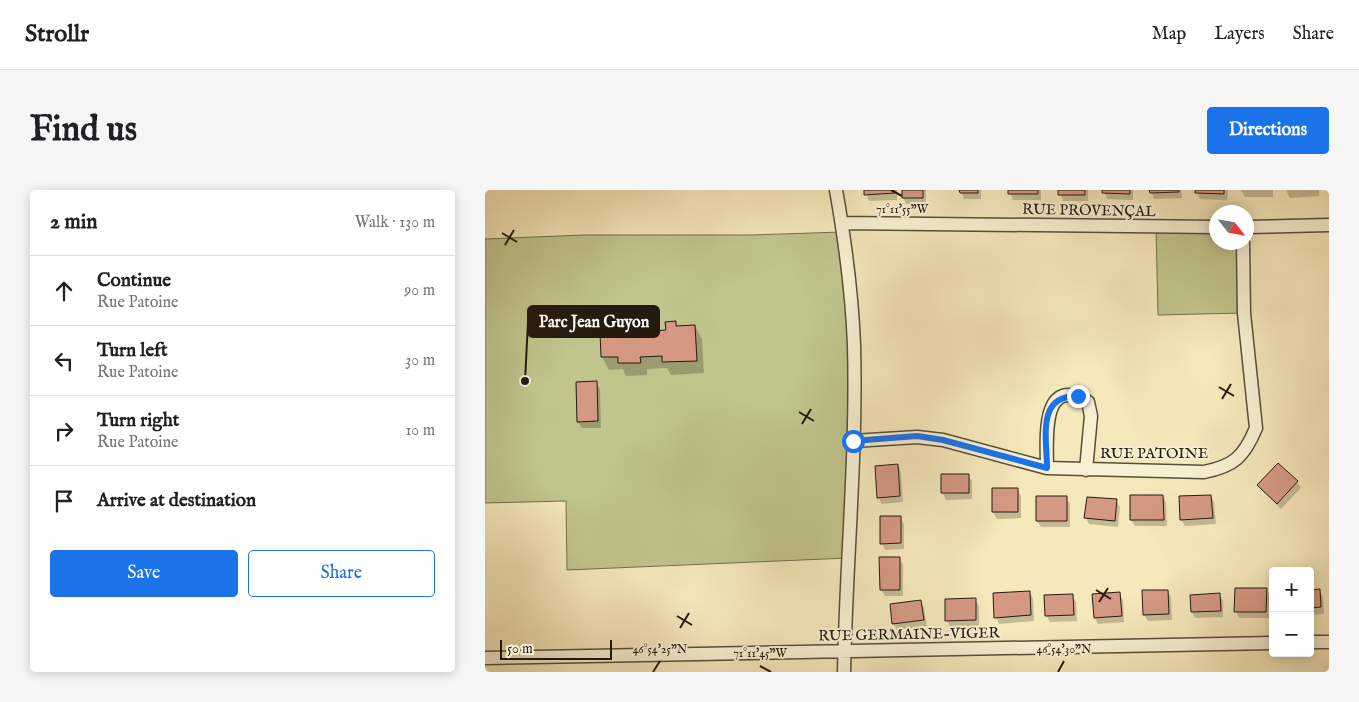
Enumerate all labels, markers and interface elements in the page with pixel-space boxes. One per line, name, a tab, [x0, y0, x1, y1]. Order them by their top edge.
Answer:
text: Strollr	[25, 19, 89, 50]
text: Map	[1152, 23, 1186, 46]
text: Layers	[1214, 23, 1265, 46]
text: Share	[1293, 23, 1334, 46]
button: Directions	[1207, 107, 1329, 154]
text: Find us	[30, 108, 137, 153]
street label: RUE PROVENÇAL	[1022, 200, 1156, 221]
text: 71°11'55"W	[876, 202, 929, 217]
north arrow	[1209, 205, 1254, 250]
text: 2 min	[50, 209, 97, 236]
text: Walk · 130 m	[355, 213, 435, 233]
text: Continue	[97, 269, 171, 293]
icon: ahead	[50, 277, 78, 305]
text: 90 m	[404, 281, 435, 301]
text: Rue Patoine	[97, 293, 178, 313]
callout: Parc Jean Guyon	[528, 306, 659, 337]
text: Parc Jean Guyon	[539, 313, 650, 333]
text: Turn left	[97, 339, 168, 363]
icon: left	[50, 347, 78, 375]
text: 30 m	[405, 351, 435, 371]
text: Rue Patoine	[97, 363, 178, 383]
route end	[1067, 385, 1090, 408]
text: Turn right	[97, 409, 179, 433]
icon: right	[50, 417, 78, 445]
text: 10 m	[405, 421, 435, 441]
route start	[842, 430, 865, 453]
text: Rue Patoine	[97, 433, 178, 453]
street label: RUE PATOINE	[1100, 444, 1208, 463]
icon: arrive	[50, 487, 78, 515]
text: Arrive at destination	[97, 489, 256, 513]
button: Save	[50, 550, 238, 597]
button: Share	[248, 550, 435, 597]
map controls	[1269, 567, 1314, 657]
button: +	[1269, 567, 1314, 612]
button: −	[1269, 612, 1314, 657]
street label: RUE GERMAINE-VIGER	[818, 623, 1001, 646]
scale bar	[500, 637, 613, 660]
text: 50 m	[507, 640, 533, 658]
text: 46°54'25"N	[633, 642, 688, 657]
text: 46°54'30"N	[1037, 642, 1092, 657]
text: 71°11'45"W	[733, 646, 787, 661]

